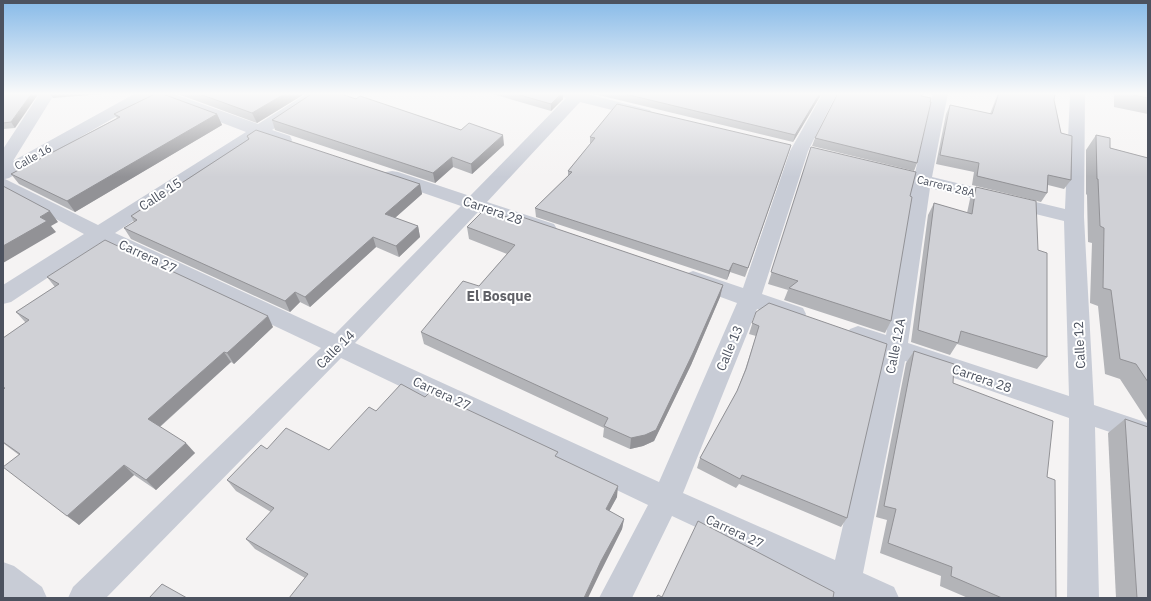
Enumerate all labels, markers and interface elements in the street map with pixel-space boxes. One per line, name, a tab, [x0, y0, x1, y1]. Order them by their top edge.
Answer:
street label: Calle 16	[12, 141, 54, 173]
street label: Carrera 28A	[915, 172, 977, 200]
street label: Calle 15	[136, 174, 185, 215]
street label: Carrera 28	[461, 192, 525, 229]
street label: Carrera 27	[116, 236, 179, 277]
district label: El Bosque	[466, 287, 532, 305]
street label: Calle 12A	[882, 316, 909, 375]
street label: Calle 12	[1070, 321, 1089, 369]
street label: Calle 13	[712, 323, 747, 374]
street label: Calle 14	[312, 326, 358, 372]
street label: Carrera 28	[950, 360, 1014, 397]
street label: Carrera 27	[410, 373, 473, 414]
street label: Carrera 27	[703, 511, 766, 552]

